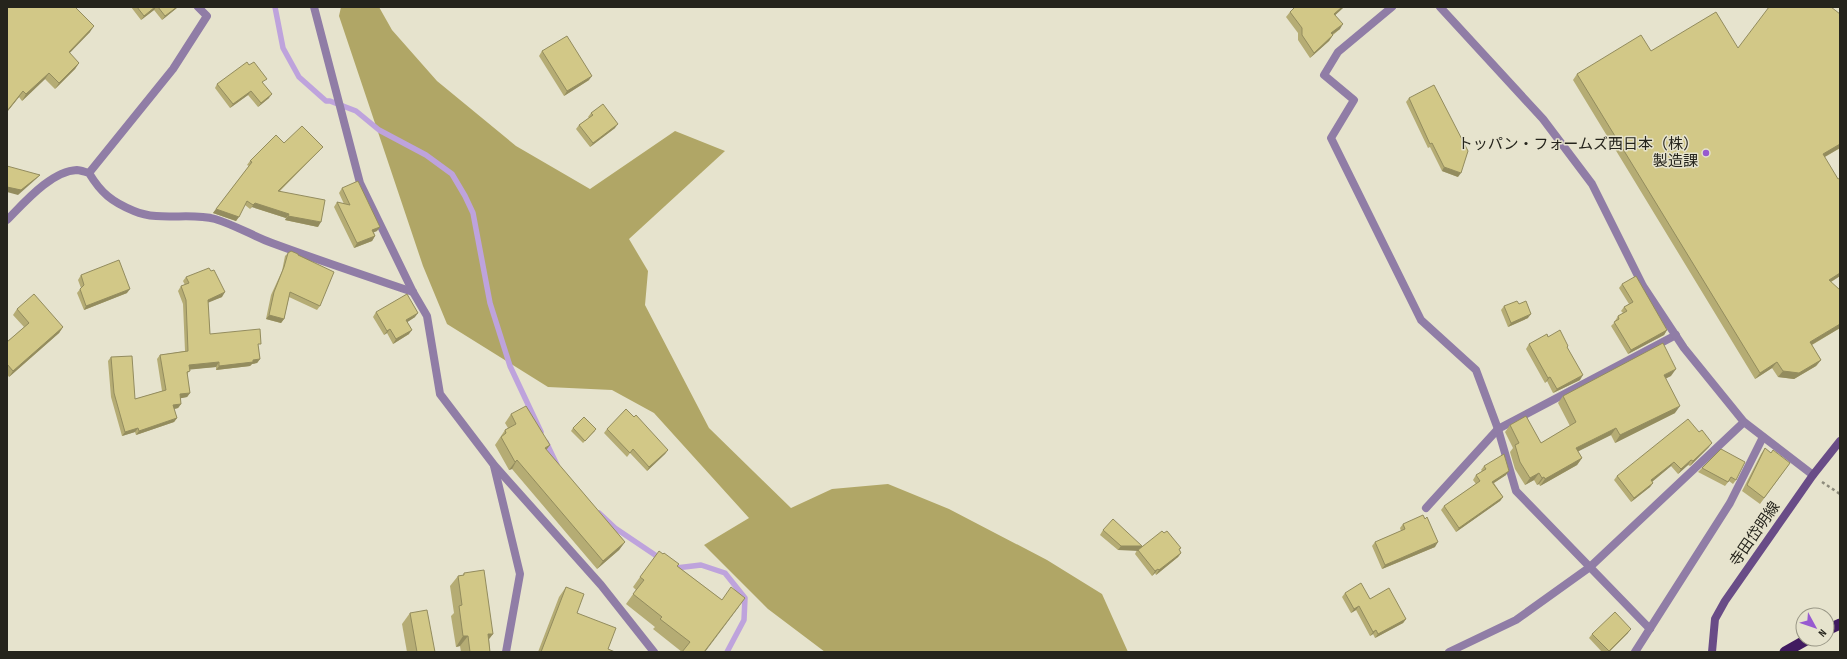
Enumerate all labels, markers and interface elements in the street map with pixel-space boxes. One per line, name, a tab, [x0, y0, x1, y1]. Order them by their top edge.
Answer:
place label: トッパン・フォームズ西日本（株） 製造課	[1458, 135, 1698, 171]
marker: トッパン・フォームズ西日本（株） 製造課	[1701, 148, 1711, 158]
street label: 寺田岱明線	[1726, 498, 1784, 570]
north arrow	[1795, 607, 1835, 647]
text: N	[1815, 627, 1829, 640]

